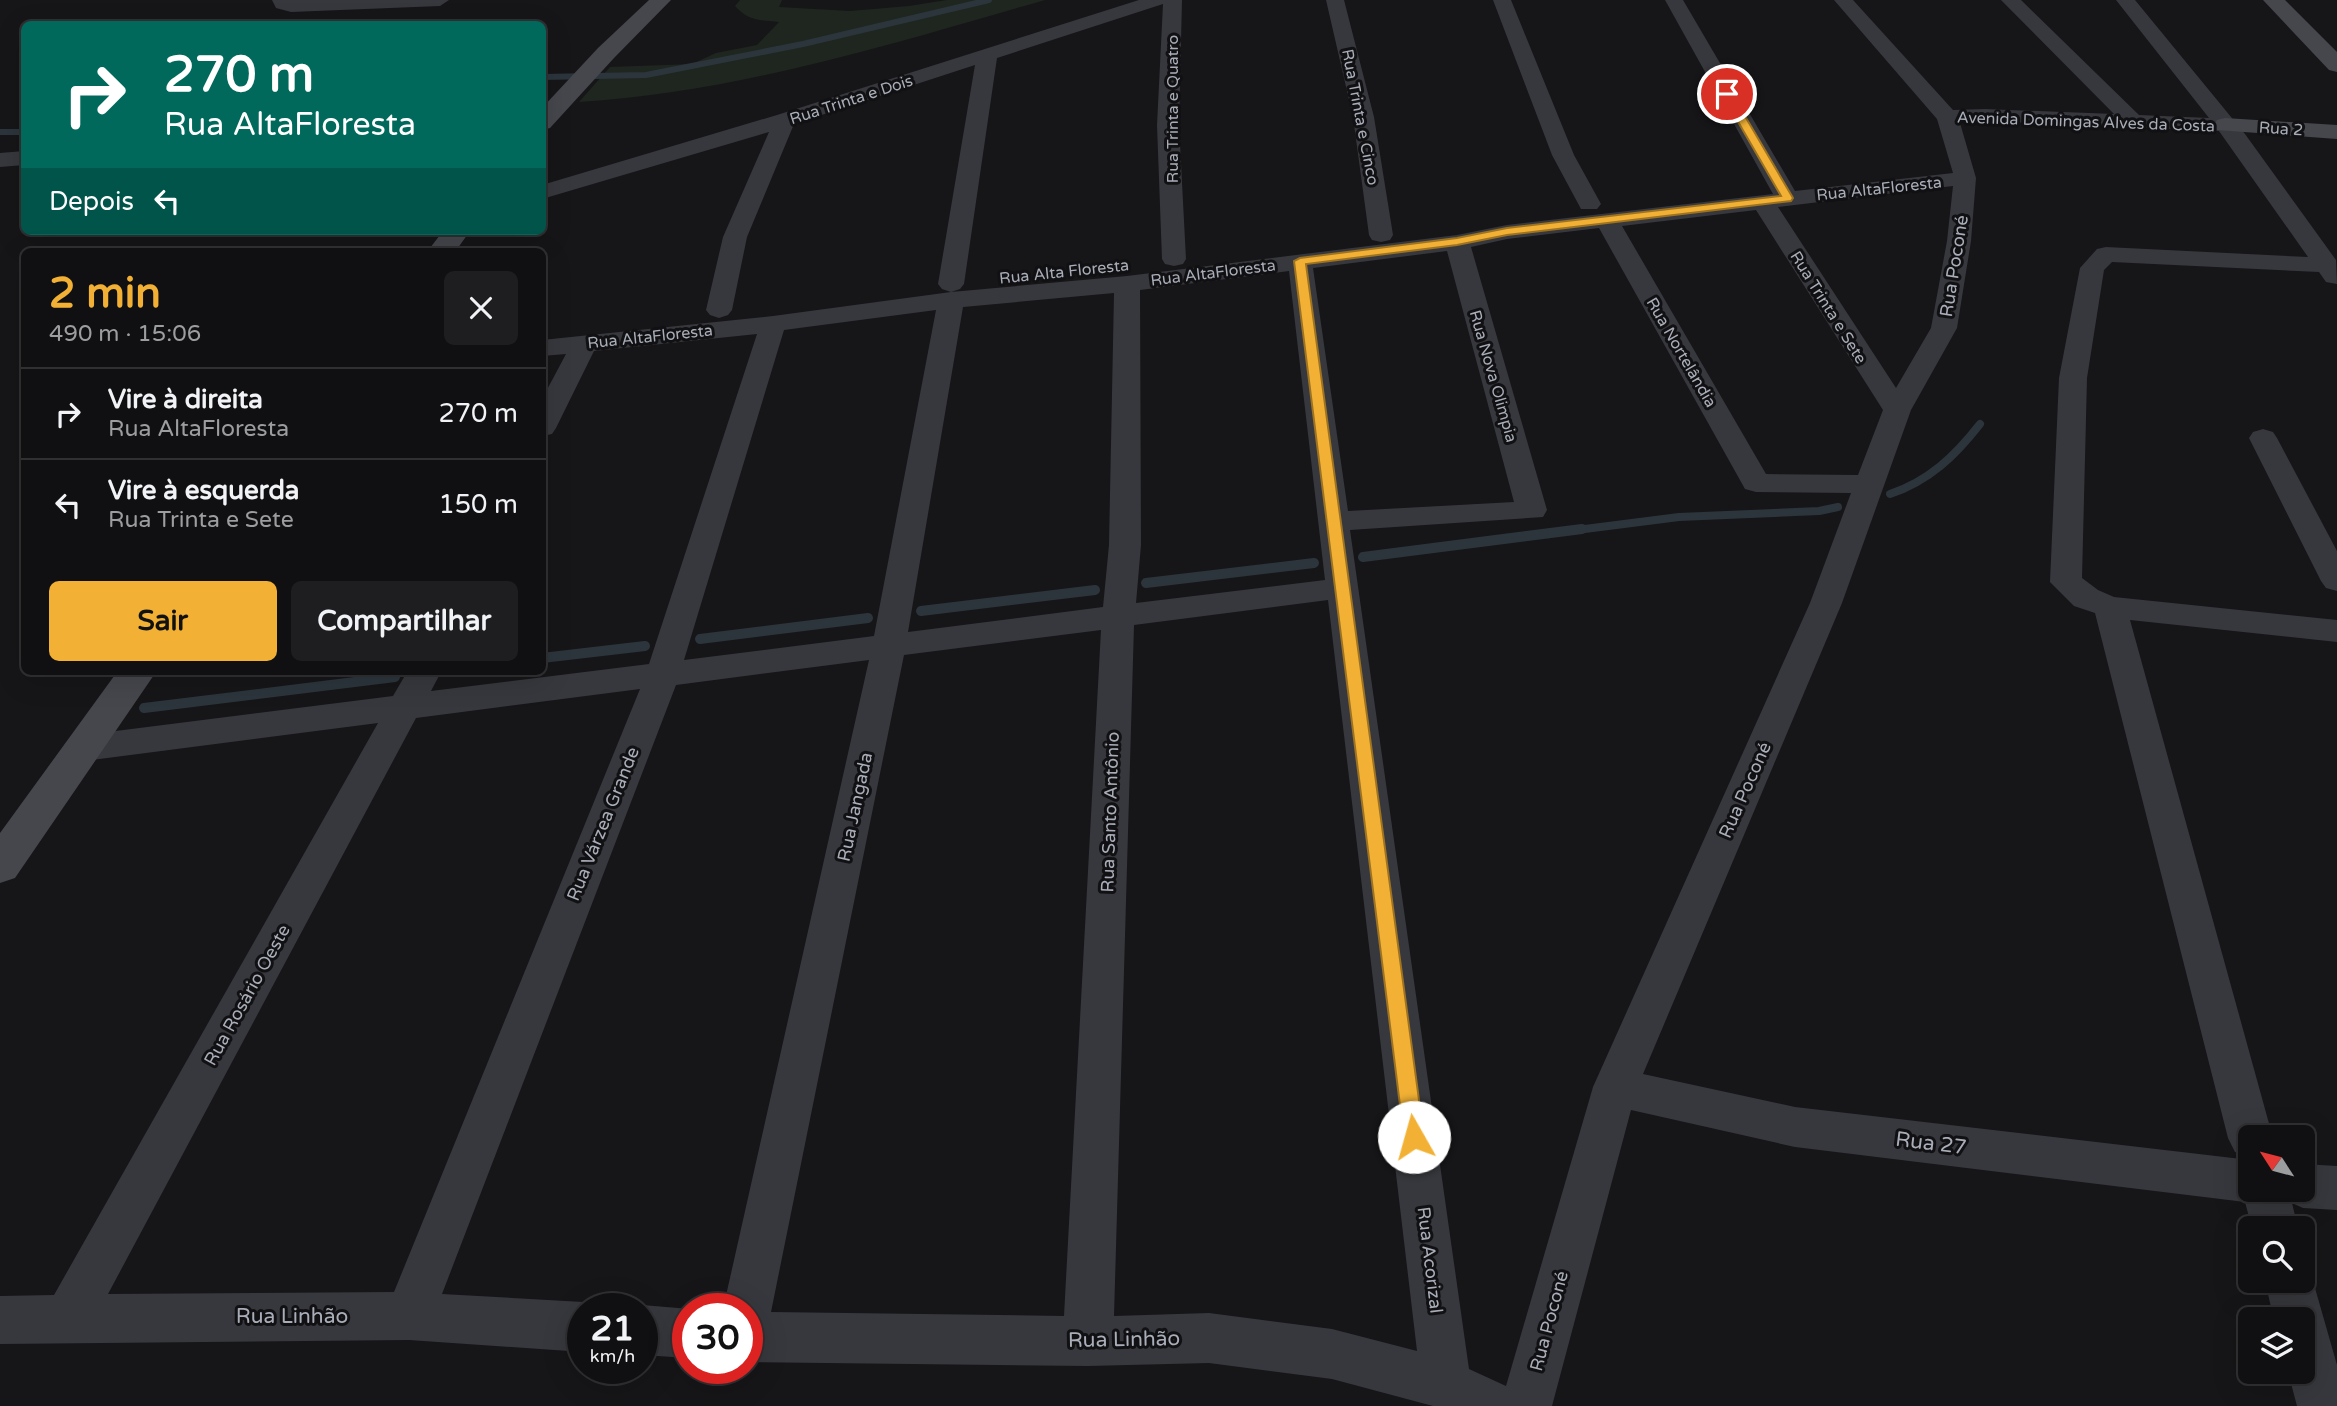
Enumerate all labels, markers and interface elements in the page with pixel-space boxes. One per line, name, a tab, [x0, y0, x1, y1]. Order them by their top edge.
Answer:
street label: Rua Trinta e Quatro	[1163, 35, 1183, 183]
text: 270 m	[164, 46, 314, 105]
street label: Rua Trinta e Cinco	[1337, 47, 1383, 187]
icon: right	[49, 49, 140, 140]
pin	[1697, 64, 1757, 124]
street label: Rua Trinta e Dois	[787, 71, 915, 129]
icon: arrive	[1708, 75, 1746, 113]
text: Rua AltaFloresta	[164, 106, 416, 144]
street label: Avenida Domingas Alves da Costa	[1957, 107, 2215, 136]
street label: Rua 2	[2258, 117, 2304, 141]
street label: Rua AltaFloresta	[1815, 172, 1943, 206]
icon: left	[148, 182, 186, 220]
text: Depois	[49, 186, 134, 217]
street label: Rua Poconé	[1935, 213, 1973, 319]
street label: Rua Trinta e Sete	[1785, 247, 1871, 368]
street label: Rua Alta Floresta	[998, 255, 1130, 289]
street label: Rua AltaFloresta	[1149, 255, 1277, 291]
text: 2 min	[49, 268, 161, 319]
button: close	[444, 271, 518, 345]
street label: Rua Nortelândia	[1642, 294, 1721, 411]
street label: Rua Nova Olimpia	[1465, 308, 1521, 445]
text: 490 m · 15:06	[49, 320, 201, 348]
street label: Rua AltaFloresta	[586, 320, 714, 354]
text: Vire à direita	[108, 384, 263, 415]
icon: right	[49, 395, 87, 433]
text: 270 m	[438, 398, 518, 429]
text: Rua AltaFloresta	[108, 415, 289, 443]
text: Vire à esquerda	[108, 475, 299, 506]
icon: left	[49, 486, 87, 524]
text: 150 m	[438, 489, 518, 520]
text: Rua Trinta e Sete	[108, 506, 294, 534]
button: Sair	[49, 581, 277, 661]
button: Compartilhar	[291, 581, 518, 661]
street label: Rua Santo Antônio	[1096, 731, 1124, 893]
street label: Rua Poconé	[1714, 738, 1776, 842]
street label: Rua Várzea Grande	[562, 744, 644, 904]
street label: Rua Jangada	[833, 750, 877, 864]
street label: Rua Rosário Oeste	[199, 921, 295, 1069]
position arrow	[1377, 1100, 1451, 1174]
north arrow	[2238, 1125, 2315, 1202]
map controls	[2238, 1125, 2315, 1384]
street label: Rua 27	[1894, 1127, 1968, 1160]
street label: Rua Acorizal	[1413, 1205, 1447, 1315]
button: search	[2238, 1216, 2315, 1293]
street label: Rua Poconé	[1525, 1268, 1573, 1374]
speed limit sign: 30	[672, 1293, 763, 1384]
street label: Rua Linhão	[236, 1304, 348, 1329]
button: layers	[2238, 1307, 2315, 1384]
text: 21	[591, 1308, 634, 1350]
street label: Rua Linhão	[1068, 1326, 1180, 1353]
text: km/h	[590, 1345, 635, 1367]

